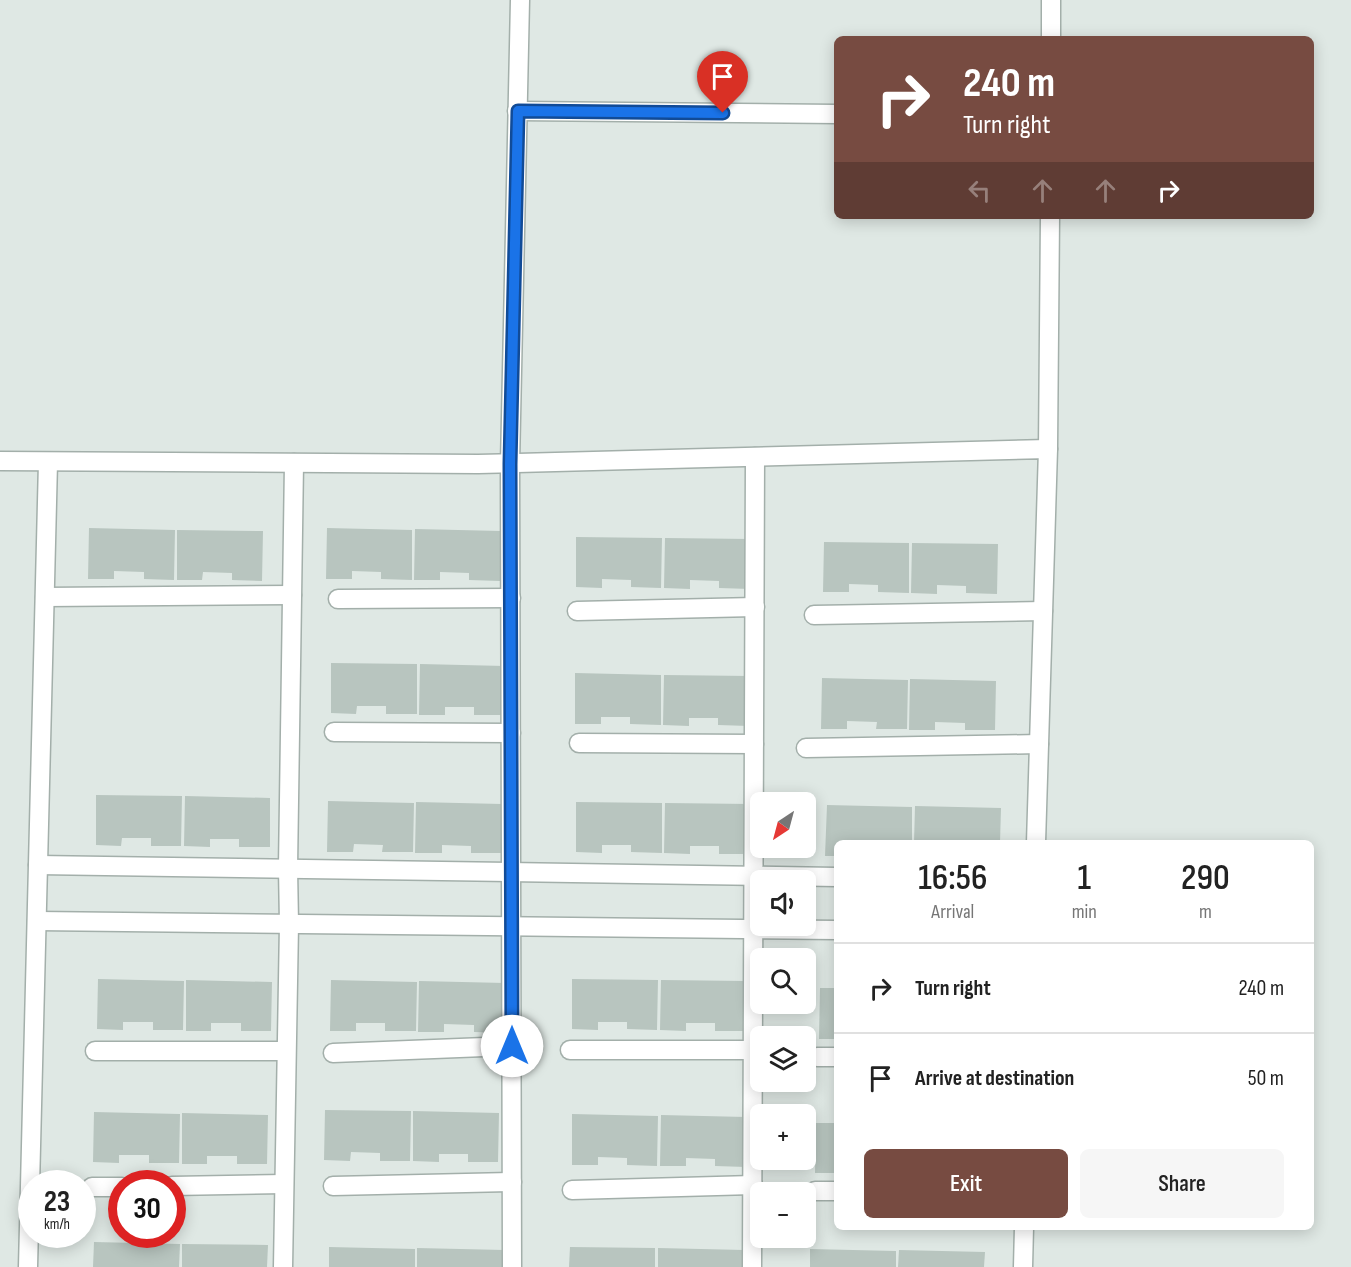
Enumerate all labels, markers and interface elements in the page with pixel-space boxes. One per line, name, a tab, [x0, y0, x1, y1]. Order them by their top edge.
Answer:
pin	[697, 51, 748, 113]
text: 240 m	[963, 58, 1055, 109]
icon: arrive	[706, 60, 739, 93]
icon: right	[864, 60, 942, 138]
text: Turn right	[963, 109, 1050, 141]
icon: left	[963, 174, 996, 207]
icon: ahead	[1026, 174, 1059, 207]
icon: ahead	[1089, 174, 1122, 207]
icon: right	[1152, 174, 1185, 207]
north arrow	[750, 792, 816, 858]
map controls	[750, 792, 816, 1248]
text: 16:56	[918, 857, 987, 900]
text: 1	[1077, 857, 1091, 900]
text: 290	[1181, 857, 1230, 900]
button: sound	[750, 870, 816, 936]
text: Arrival	[931, 900, 974, 924]
text: min	[1072, 900, 1097, 924]
text: m	[1199, 900, 1212, 924]
button: search	[750, 948, 816, 1014]
icon: right	[864, 972, 897, 1005]
text: Turn right	[915, 975, 991, 1002]
text: 240 m	[1238, 975, 1284, 1002]
position arrow	[480, 1014, 544, 1078]
button: layers	[750, 1026, 816, 1092]
icon: arrive	[864, 1062, 897, 1095]
text: Arrive at destination	[915, 1065, 1074, 1092]
text: 50 m	[1248, 1065, 1284, 1092]
button: +	[750, 1104, 816, 1170]
button: Exit	[864, 1149, 1068, 1218]
button: Share	[1080, 1149, 1284, 1218]
speed limit sign: 30	[108, 1170, 186, 1248]
button: −	[750, 1182, 816, 1248]
text: 23	[44, 1184, 70, 1220]
text: km/h	[44, 1215, 70, 1234]

